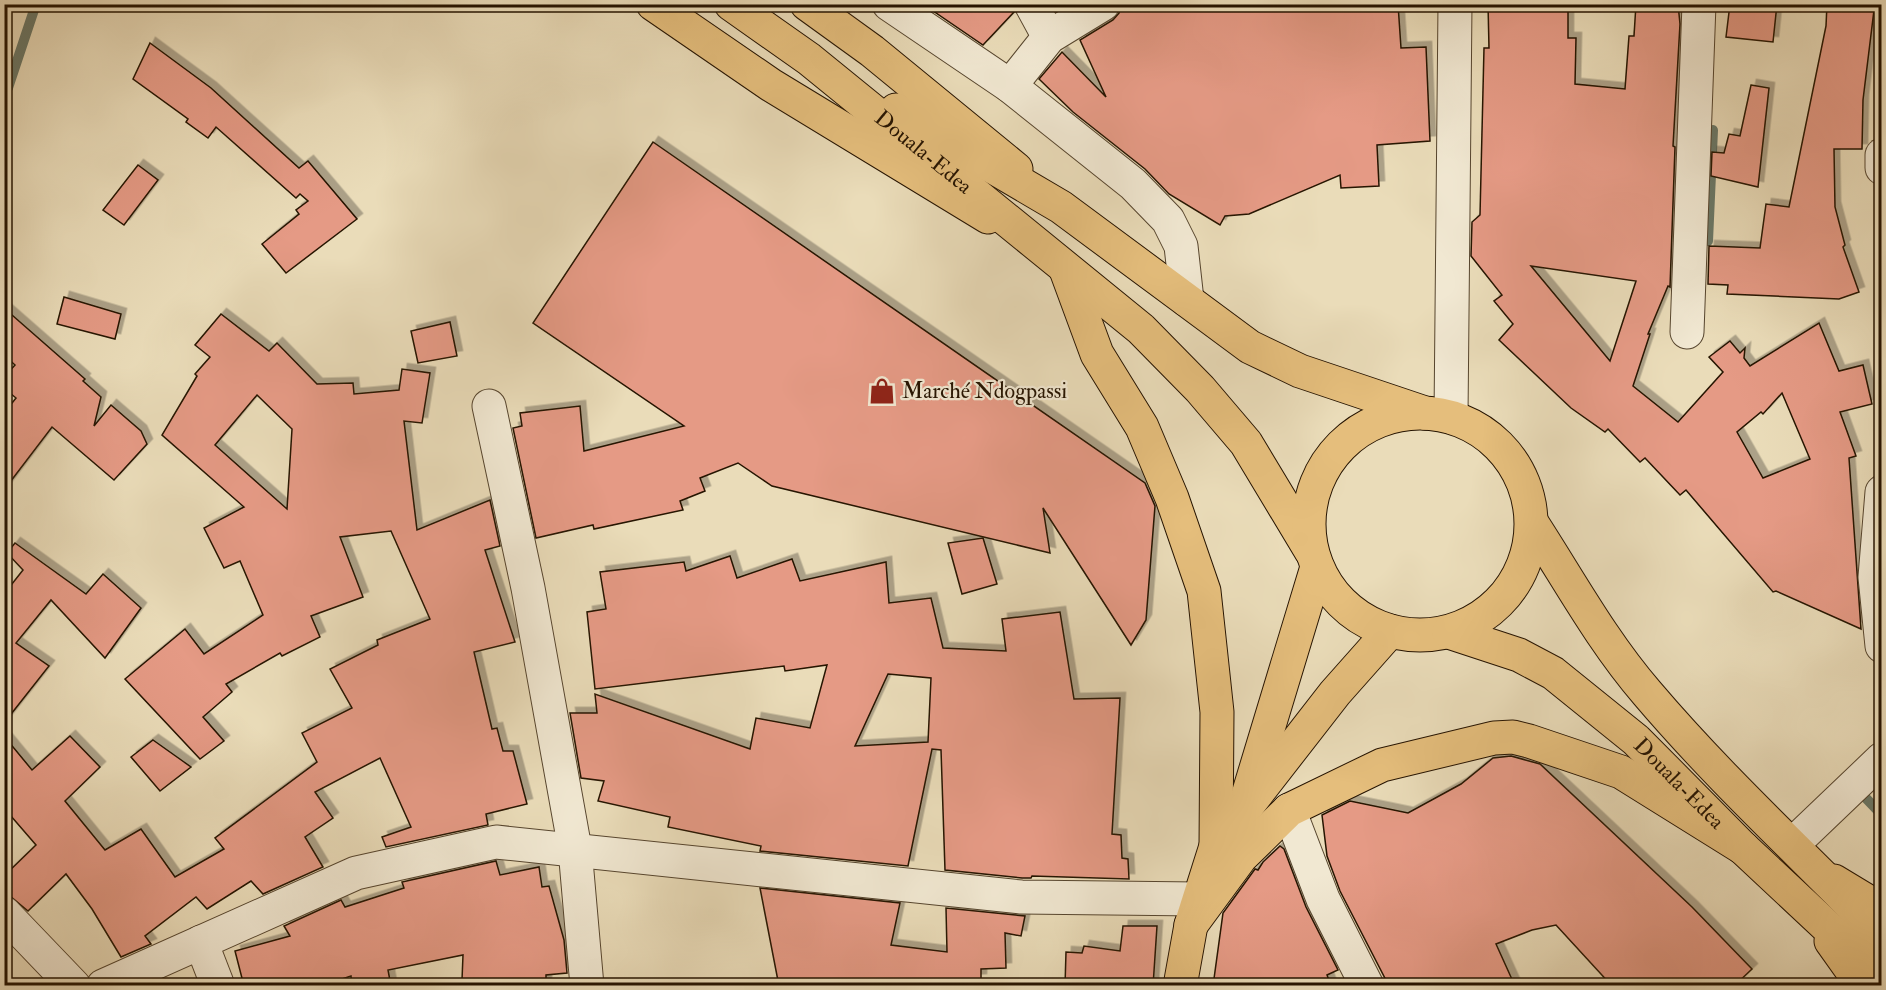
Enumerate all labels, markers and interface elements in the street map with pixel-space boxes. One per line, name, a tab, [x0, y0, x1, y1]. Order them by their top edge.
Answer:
street label: Douala-Edea	[869, 104, 979, 201]
shop icon: Marché Ndogpassi	[867, 376, 897, 406]
place label: Marché Ndogpassi	[902, 377, 1067, 406]
street label: Douala-Edea	[1628, 732, 1731, 836]

